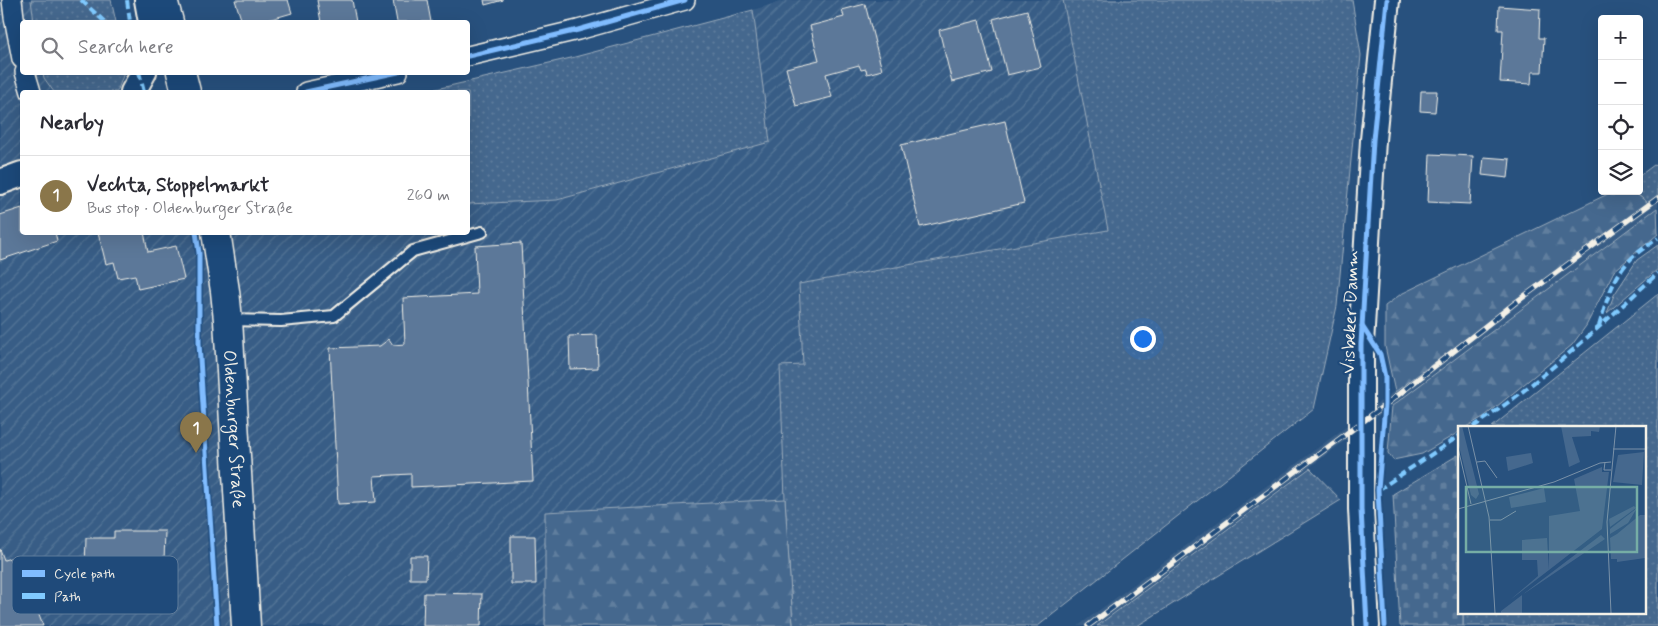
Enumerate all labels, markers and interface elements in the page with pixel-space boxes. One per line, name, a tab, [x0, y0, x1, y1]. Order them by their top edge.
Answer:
map controls	[1598, 15, 1643, 195]
button: +	[1598, 15, 1643, 60]
search box	[20, 20, 470, 75]
icon: search	[38, 34, 66, 62]
text: Search here	[78, 35, 174, 60]
button: −	[1598, 60, 1643, 105]
button: locate	[1598, 105, 1643, 150]
text: Nearby	[40, 109, 104, 137]
button: layers	[1598, 150, 1643, 195]
text: Vechta, Stoppelmarkt	[87, 173, 269, 198]
text: 1	[52, 185, 60, 206]
text: 260 m	[407, 185, 450, 206]
text: Bus stop · Oldenburger Straße	[87, 198, 293, 219]
street label: Visbeker Damm	[1337, 250, 1365, 374]
your location	[1130, 326, 1156, 352]
street label: Oldenburger Straße	[217, 349, 250, 509]
pin: 1	[180, 412, 212, 453]
inset map	[1458, 426, 1646, 614]
legend	[12, 556, 178, 614]
text: Cycle path	[54, 565, 115, 583]
text: Path	[54, 588, 81, 606]

